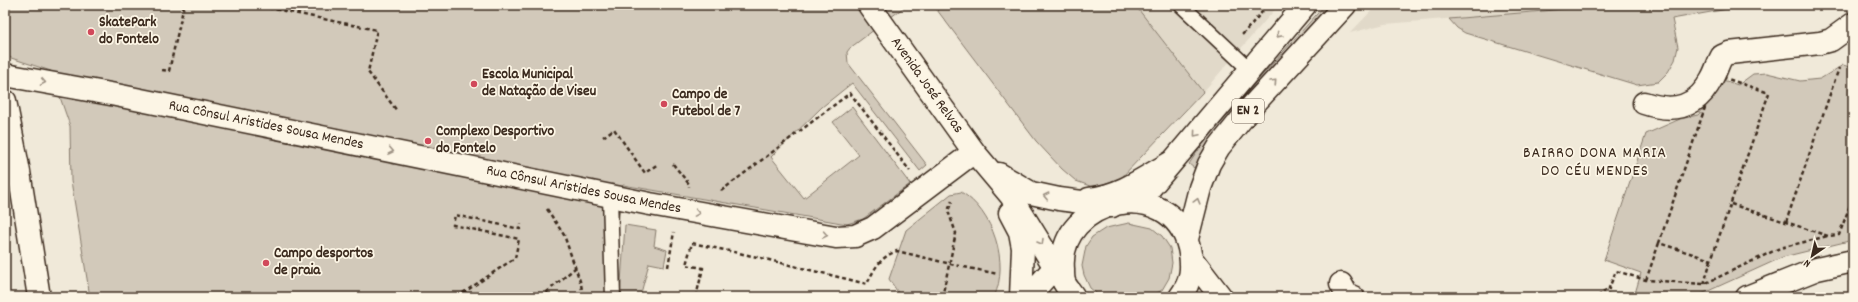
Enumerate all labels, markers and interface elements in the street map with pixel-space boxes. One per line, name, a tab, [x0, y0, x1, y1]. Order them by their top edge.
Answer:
place label: SkatePark do Fontelo	[99, 12, 159, 51]
marker: SkatePark do Fontelo	[86, 27, 96, 37]
one-way arrow	[1277, 30, 1284, 37]
street label: Avenida José Relvas	[885, 33, 969, 138]
place label: Escola Municipal de Natação de Viseu	[482, 64, 597, 103]
one-way arrow	[40, 78, 47, 86]
marker: Escola Municipal de Natação de Viseu	[469, 79, 479, 89]
one-way arrow	[1270, 80, 1277, 87]
place label: Campo de Futebol de 7	[672, 84, 741, 123]
street label: Rua Cônsul Aristides Sousa Mendes	[167, 95, 366, 156]
marker: Campo de Futebol de 7	[659, 99, 669, 109]
road number: EN 2	[1232, 99, 1264, 123]
place label: Complexo Desportivo do Fontelo	[436, 121, 554, 160]
one-way arrow	[1193, 129, 1200, 137]
marker: Complexo Desportivo do Fontelo	[423, 136, 433, 146]
district label: BAIRRO DONA MARIA DO CÉU MENDES	[1523, 142, 1667, 183]
one-way arrow	[387, 146, 394, 155]
street label: Rua Cônsul Aristides Sousa Mendes	[484, 160, 683, 220]
one-way arrow	[1043, 193, 1049, 201]
one-way arrow	[1192, 198, 1201, 205]
one-way arrow	[693, 208, 700, 216]
one-way arrow	[821, 231, 828, 239]
north arrow	[1792, 236, 1832, 276]
one-way arrow	[1036, 238, 1043, 245]
place label: Campo desportos de praia	[274, 243, 373, 282]
text: N	[1800, 254, 1814, 271]
marker: Campo desportos de praia	[261, 258, 271, 268]

